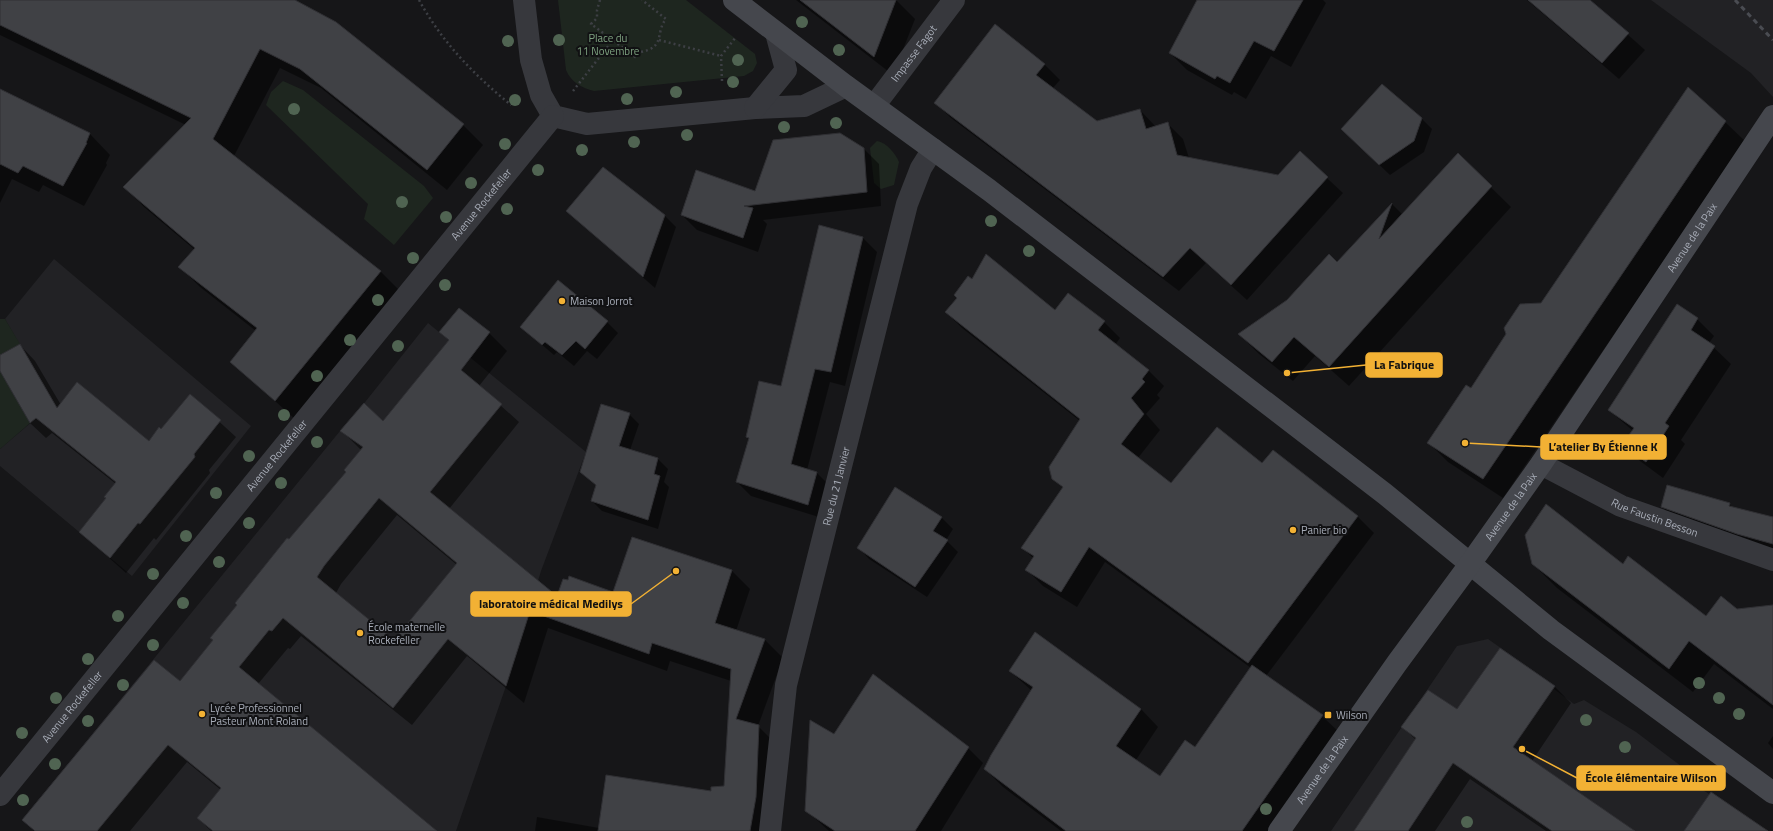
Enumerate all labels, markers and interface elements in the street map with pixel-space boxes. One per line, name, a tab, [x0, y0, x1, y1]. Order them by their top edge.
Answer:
street label: Impasse Fagot	[887, 21, 941, 85]
park label: Place du 11 Novembre	[577, 30, 640, 59]
street label: Avenue Rockefeller	[447, 165, 515, 244]
street label: Avenue de la Paix	[1663, 200, 1721, 276]
place label: Maison Jorrot	[570, 293, 633, 309]
marker: Maison Jorrot	[557, 296, 567, 306]
callout: La Fabrique	[1366, 353, 1442, 377]
text: La Fabrique	[1374, 355, 1434, 374]
street label: Avenue Rockefeller	[242, 416, 311, 495]
callout: L’atelier By Étienne K	[1541, 435, 1666, 459]
text: L’atelier By Étienne K	[1548, 437, 1658, 456]
street label: Rue du 21 Janvier	[818, 445, 854, 527]
street label: Avenue de la Paix	[1481, 469, 1541, 544]
street label: Rue Faustin Besson	[1608, 494, 1700, 541]
place label: Panier bio	[1301, 522, 1347, 538]
marker: Panier bio	[1288, 525, 1298, 535]
callout: laboratoire médical Medilys	[471, 592, 631, 616]
text: laboratoire médical Medilys	[479, 594, 623, 613]
place label: École maternelle Rockefeller	[368, 619, 446, 648]
marker: École maternelle Rockefeller	[355, 628, 365, 638]
street label: Avenue Rockefeller	[38, 667, 106, 746]
place label: Lycée Professionnel Pasteur Mont Roland	[210, 700, 308, 729]
place label: Wilson	[1336, 707, 1368, 723]
marker: Lycée Professionnel Pasteur Mont Roland	[197, 709, 207, 719]
marker: Wilson	[1323, 710, 1333, 720]
street label: Avenue de la Paix	[1292, 732, 1352, 807]
callout: École élémentaire Wilson	[1577, 766, 1725, 790]
text: École élémentaire Wilson	[1585, 768, 1717, 787]

